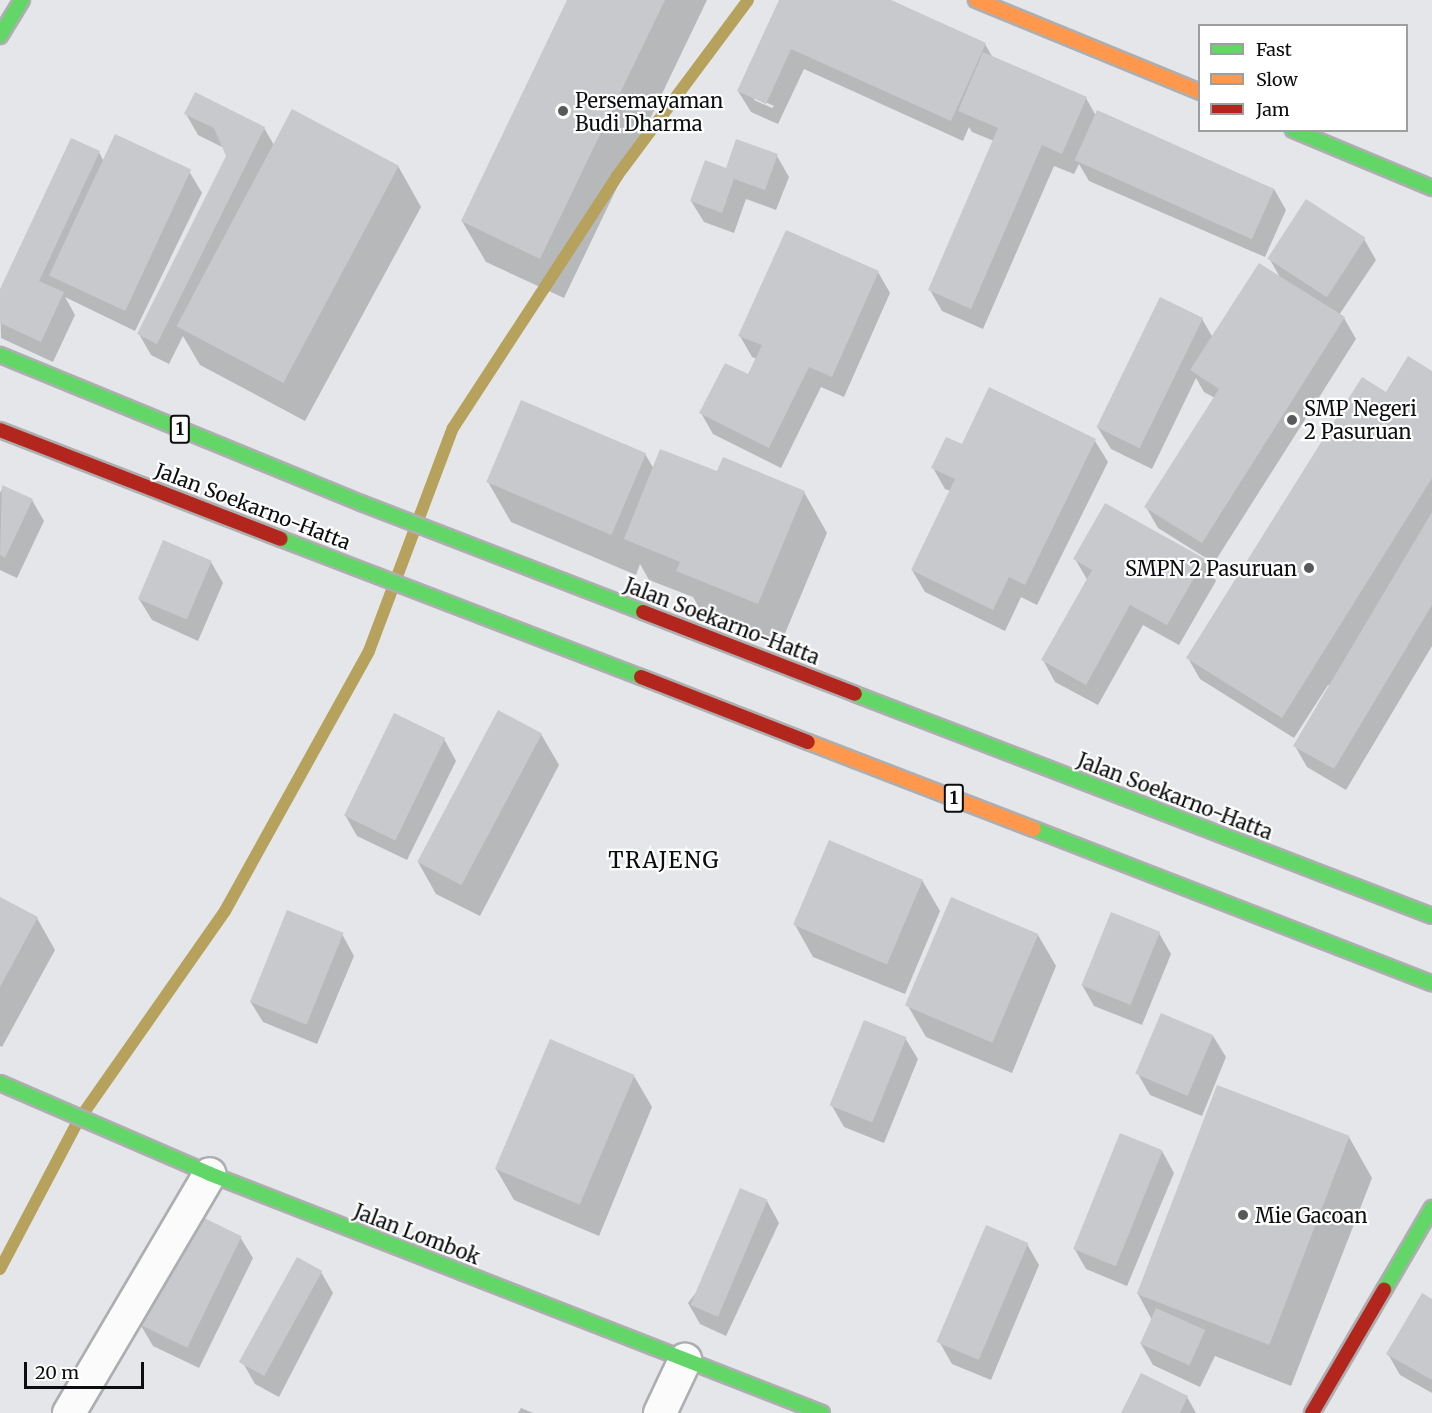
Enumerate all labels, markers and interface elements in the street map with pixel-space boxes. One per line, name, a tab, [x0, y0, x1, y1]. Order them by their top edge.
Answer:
legend	[1198, 24, 1408, 132]
text: Fast	[1256, 38, 1292, 61]
text: Slow	[1256, 68, 1298, 91]
place label: Persemayaman Budi Dharma	[575, 88, 723, 135]
text: Jam	[1256, 98, 1290, 121]
marker: Persemayaman Budi Dharma	[556, 104, 570, 118]
place label: SMP Negeri 2 Pasuruan	[1304, 396, 1417, 443]
marker: SMP Negeri 2 Pasuruan	[1285, 413, 1299, 427]
road number: 1	[170, 414, 190, 444]
street label: Jalan Soekarno-Hatta	[152, 458, 354, 554]
place label: SMPN 2 Pasuruan	[1125, 556, 1297, 580]
marker: SMPN 2 Pasuruan	[1302, 561, 1316, 575]
street label: Jalan Soekarno-Hatta	[621, 573, 823, 669]
street label: Jalan Soekarno-Hatta	[1074, 748, 1276, 844]
road number: 1	[944, 783, 964, 813]
district label: TRAJENG	[608, 848, 720, 874]
street label: Jalan Lombok	[351, 1199, 483, 1269]
place label: Mie Gacoan	[1255, 1203, 1367, 1227]
marker: Mie Gacoan	[1236, 1208, 1250, 1222]
scale bar	[27, 1350, 147, 1388]
text: 20 m	[35, 1361, 79, 1384]

